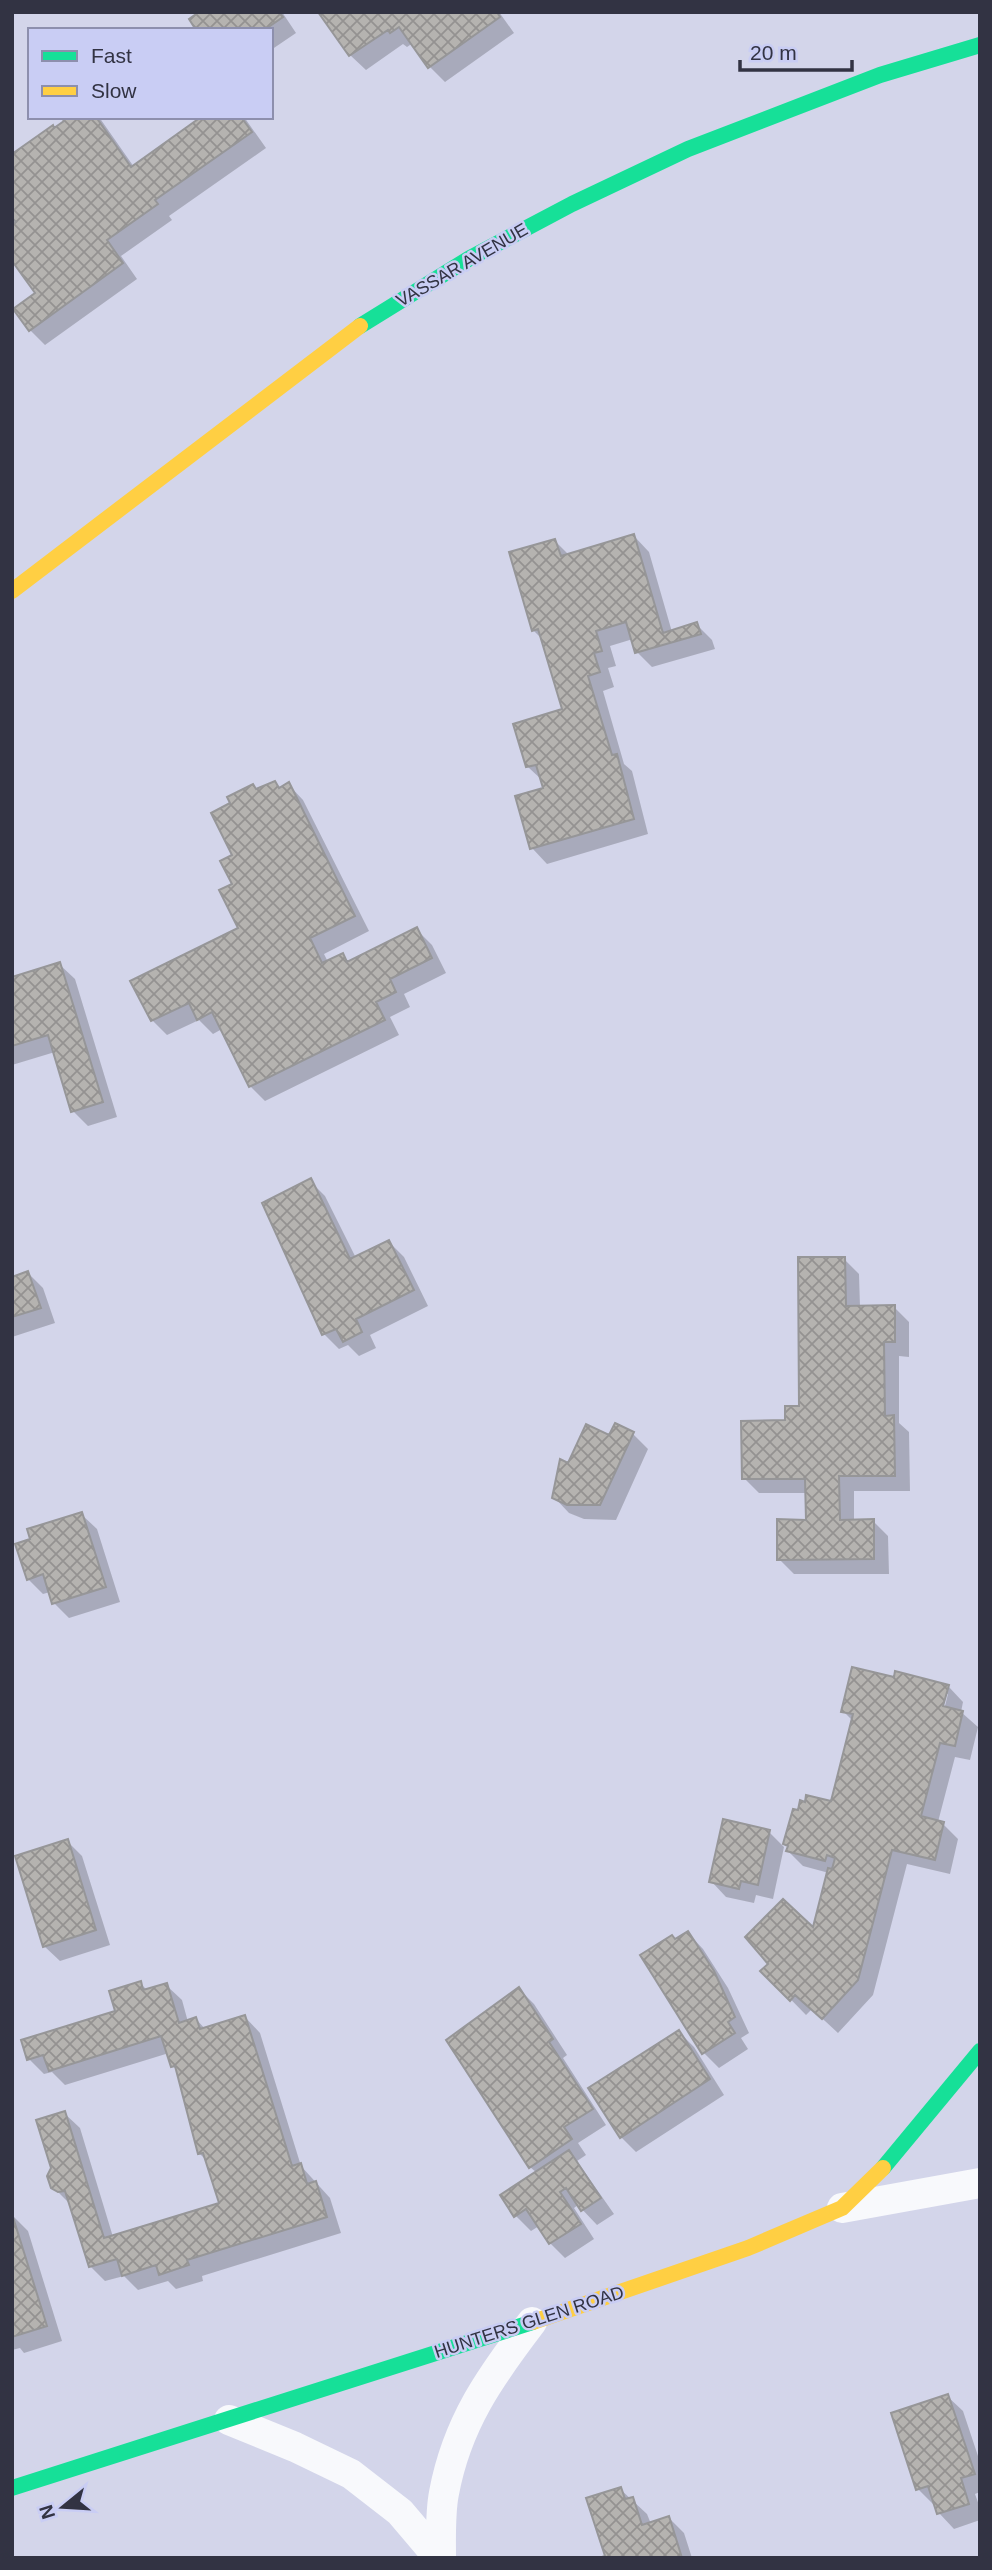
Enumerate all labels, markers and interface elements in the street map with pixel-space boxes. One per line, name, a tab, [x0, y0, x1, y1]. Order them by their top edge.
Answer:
legend	[28, 28, 273, 119]
scale bar	[740, 28, 852, 72]
text: 20 m	[750, 41, 797, 64]
text: Fast	[91, 44, 132, 67]
text: Slow	[91, 79, 137, 102]
street label: VASSAR AVENUE	[393, 219, 531, 311]
street label: HUNTERS GLEN ROAD	[432, 2282, 626, 2362]
north arrow	[28, 2472, 98, 2542]
text: N	[35, 2502, 59, 2522]

